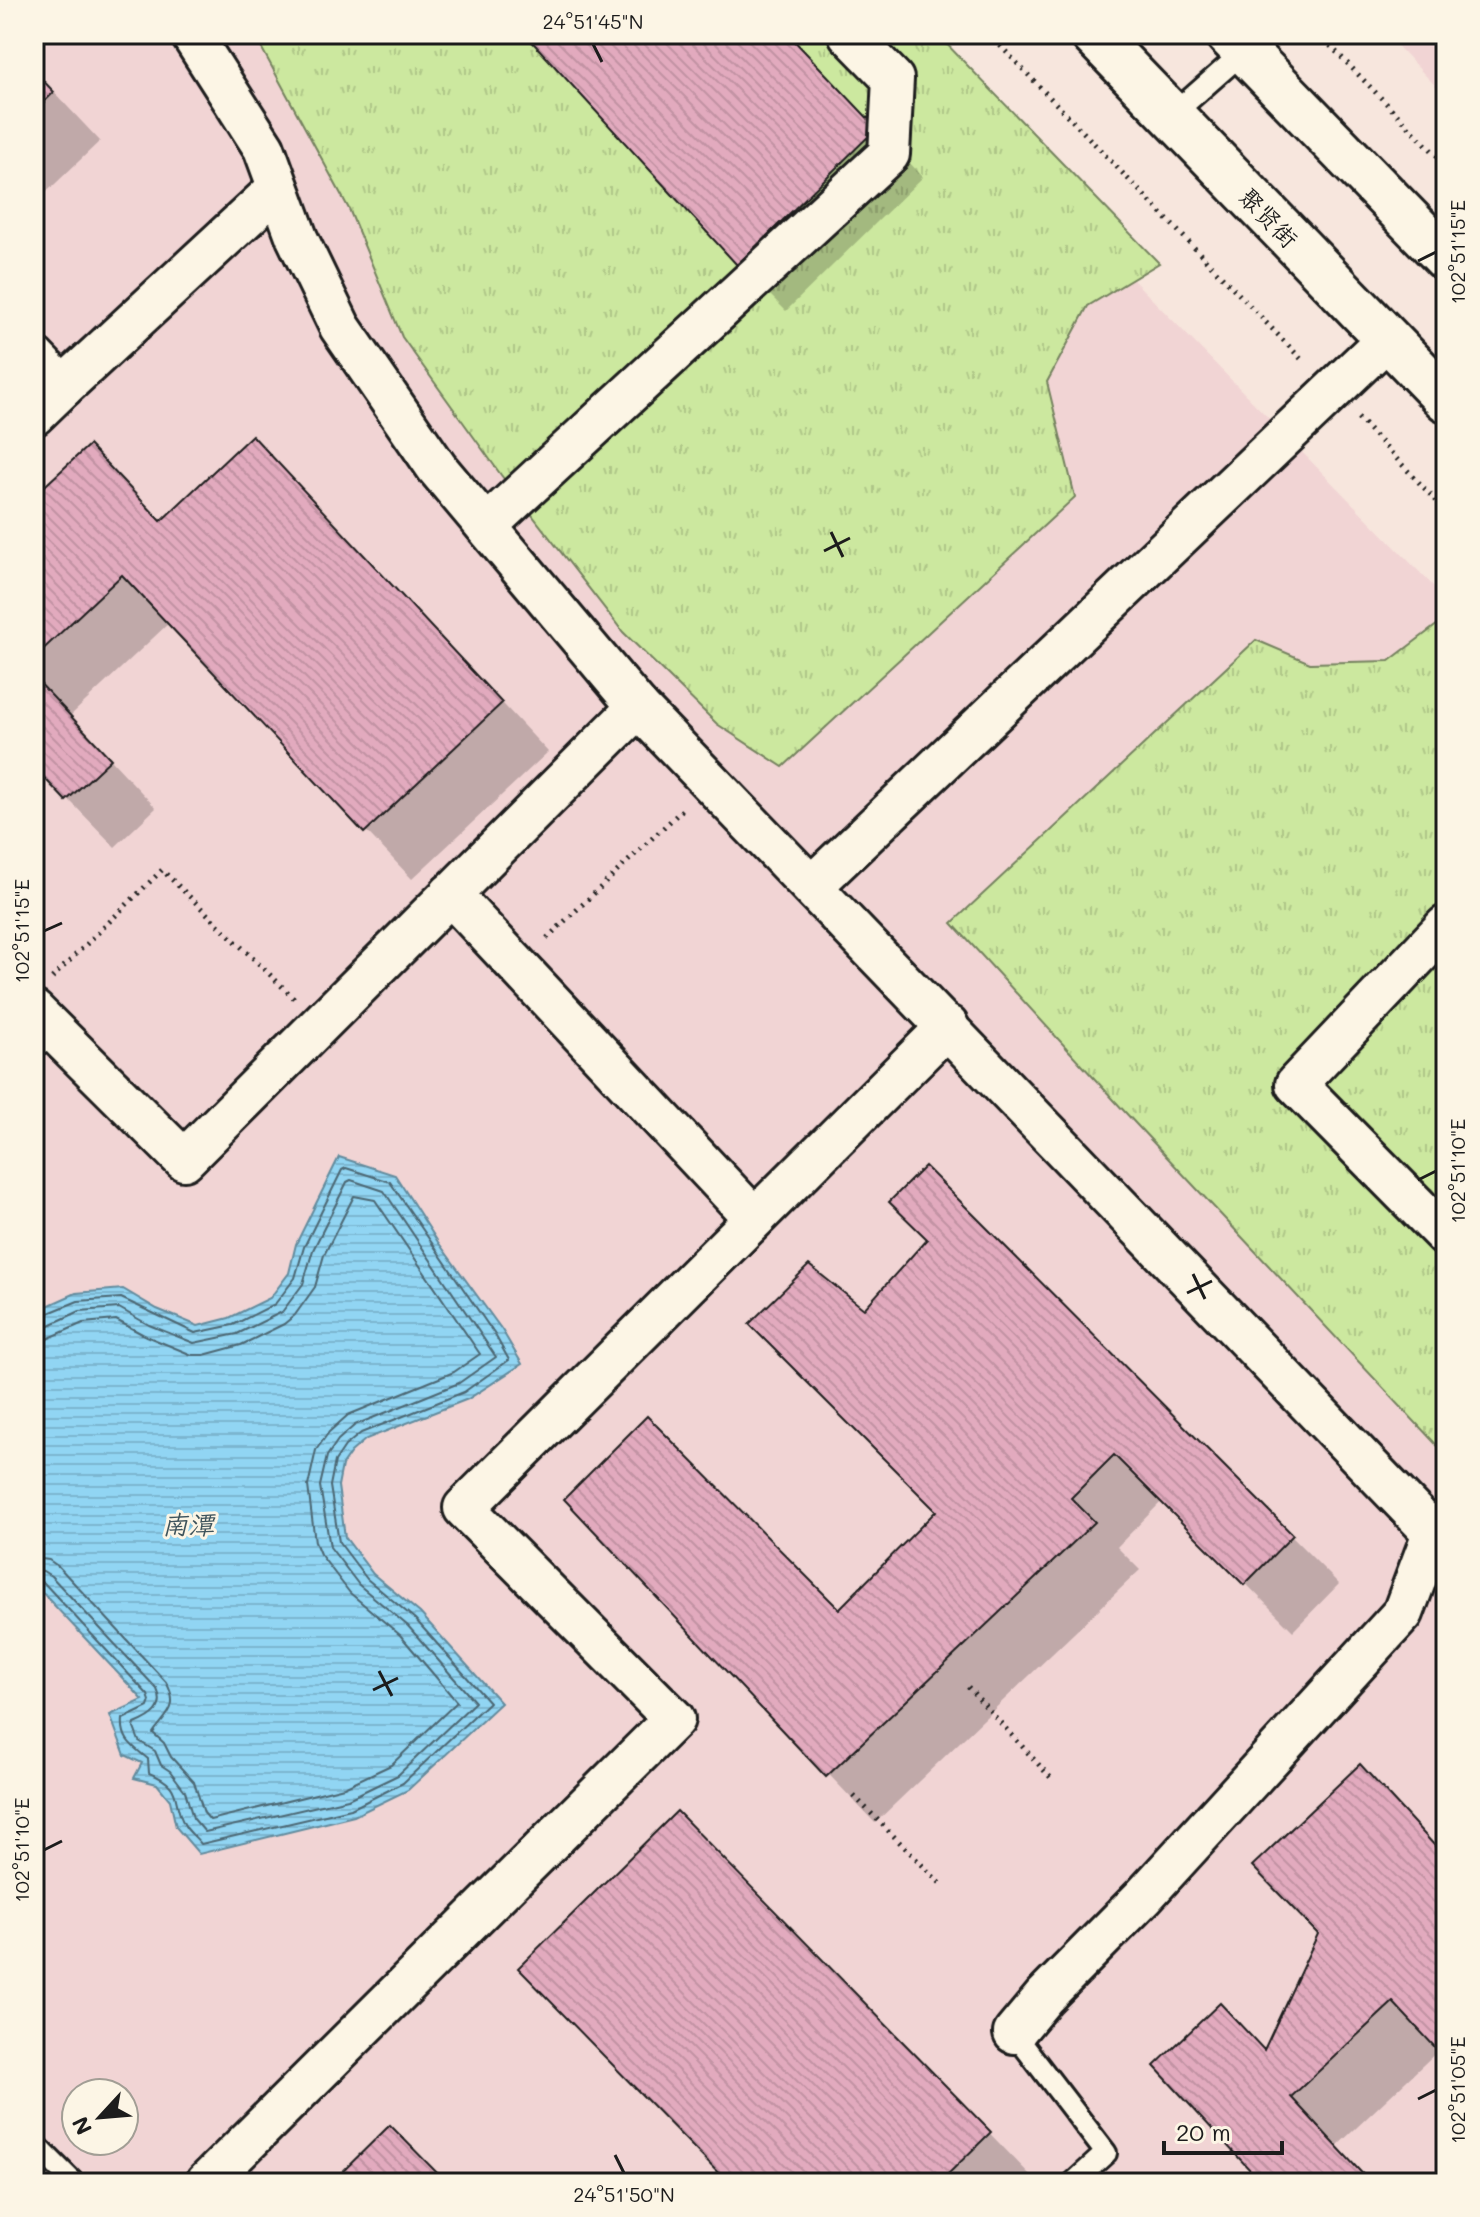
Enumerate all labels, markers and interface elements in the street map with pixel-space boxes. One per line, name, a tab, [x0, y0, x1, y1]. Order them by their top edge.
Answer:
text: 24°51'45"N	[543, 8, 643, 34]
street label: 聚贤街	[1233, 180, 1305, 254]
text: 102°51'15"E	[1444, 200, 1470, 304]
text: 102°51'15"E	[8, 879, 34, 983]
text: 102°51'10"E	[1444, 1119, 1470, 1223]
water label: 南潭	[162, 1507, 216, 1541]
text: 102°51'10"E	[8, 1798, 34, 1902]
text: 102°51'05"E	[1444, 2036, 1470, 2144]
north arrow	[60, 2077, 140, 2157]
scale bar	[1164, 2105, 1282, 2155]
text: N	[65, 2112, 98, 2140]
text: 20 m	[1176, 2116, 1231, 2147]
text: 24°51'50"N	[573, 2181, 675, 2207]

